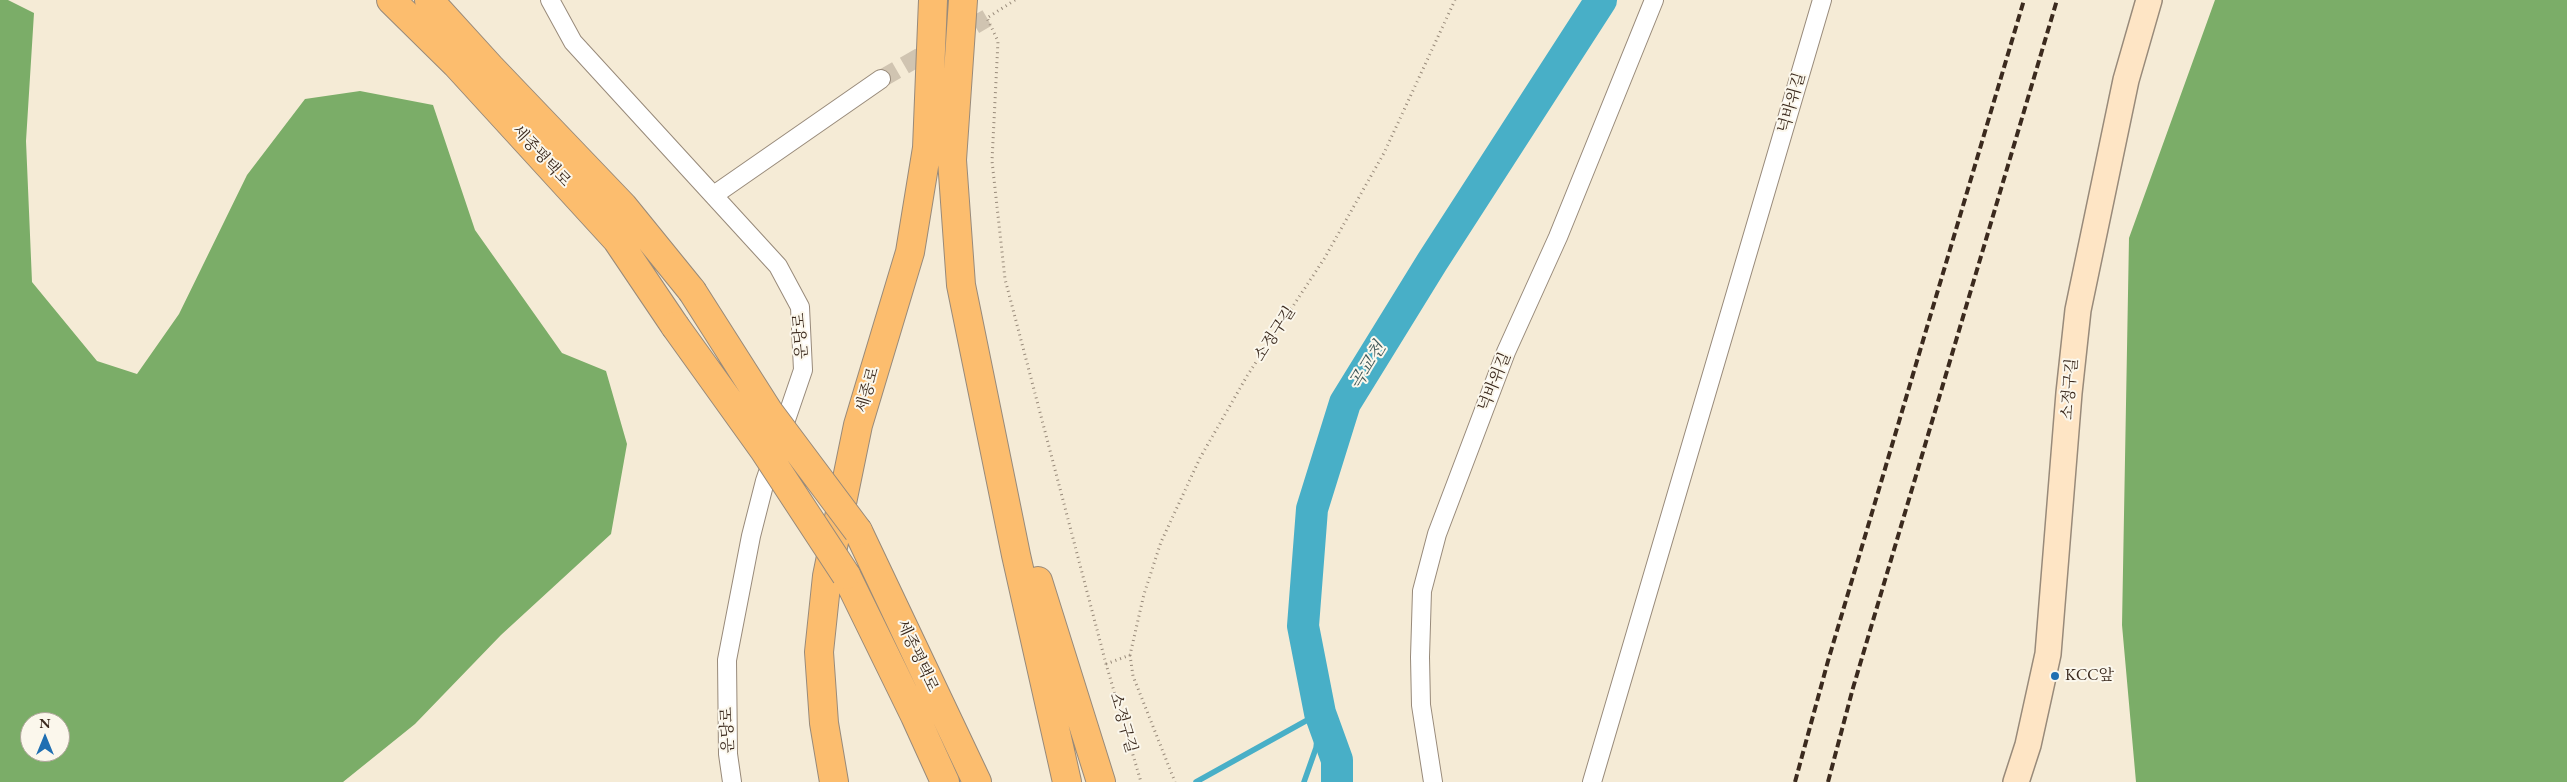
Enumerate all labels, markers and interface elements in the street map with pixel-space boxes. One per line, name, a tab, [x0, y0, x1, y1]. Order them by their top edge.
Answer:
street label: 넉바위길	[1774, 71, 1810, 135]
street label: 세종평택로	[508, 121, 574, 191]
street label: 소정구길	[1250, 303, 1300, 365]
street label: 운당로	[790, 312, 812, 360]
water label: 곡교천	[1345, 338, 1391, 394]
street label: 넉바위길	[1475, 350, 1515, 414]
street label: 소정구길	[2058, 357, 2082, 421]
street label: 세종로	[852, 365, 884, 415]
street label: 세종평택로	[892, 617, 942, 695]
place label: KCC앞	[2065, 666, 2114, 686]
marker: KCC앞	[2049, 670, 2061, 682]
street label: 소정구길	[1105, 691, 1141, 755]
street label: 운당로	[718, 706, 738, 754]
north arrow	[20, 712, 70, 762]
text: N	[39, 714, 51, 732]

